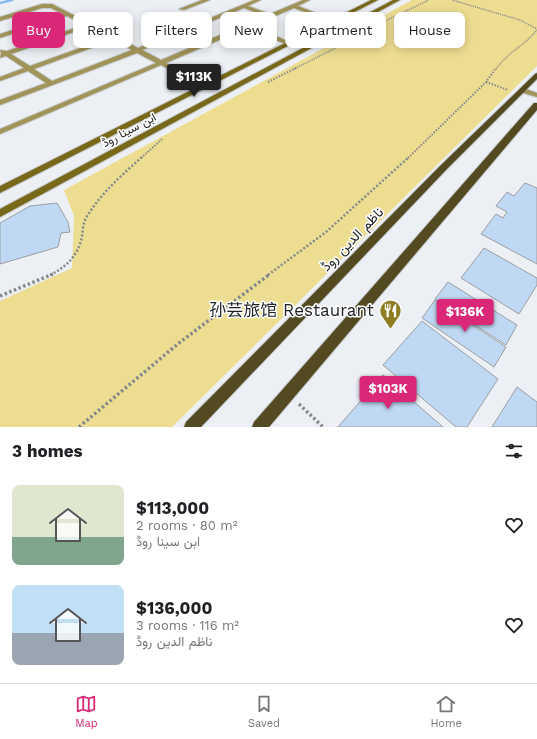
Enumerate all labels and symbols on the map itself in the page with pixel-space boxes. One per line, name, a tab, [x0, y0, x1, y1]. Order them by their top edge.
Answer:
pin: $113K	[166, 64, 222, 98]
street label: ابن سینا روڈ	[100, 110, 159, 151]
street label: ناظم الدین روڈ	[318, 204, 387, 275]
restaurant icon: 孙芸旅馆 Restaurant	[377, 297, 403, 330]
pin: $136K	[437, 299, 493, 333]
place label: 孙芸旅馆 Restaurant	[209, 300, 374, 320]
pin: $103K	[360, 376, 416, 410]

